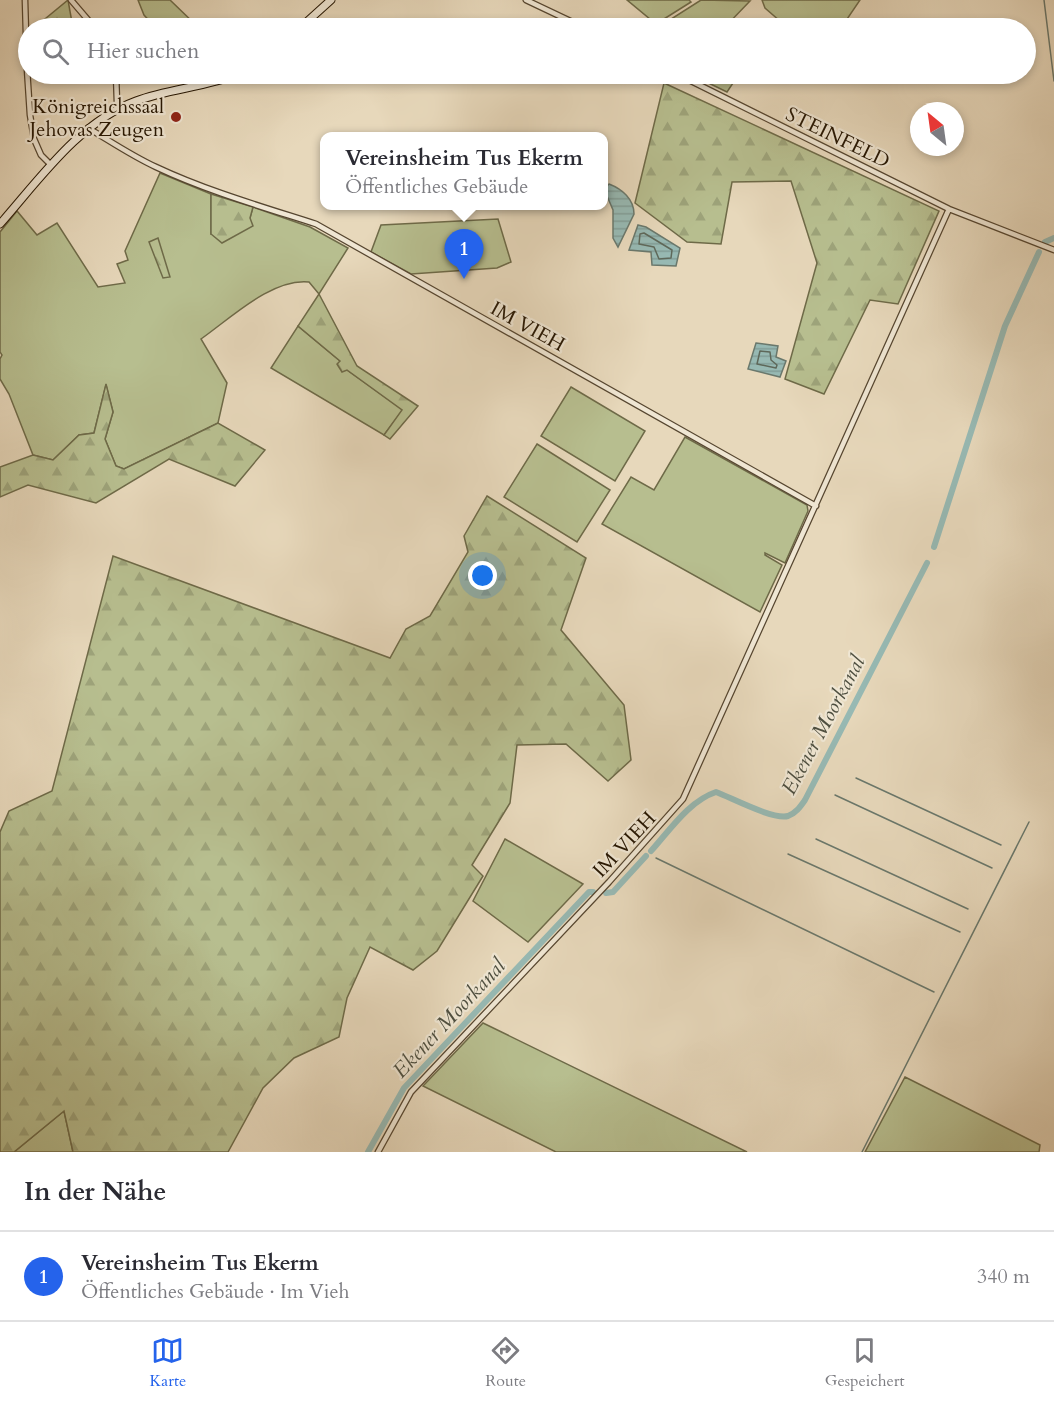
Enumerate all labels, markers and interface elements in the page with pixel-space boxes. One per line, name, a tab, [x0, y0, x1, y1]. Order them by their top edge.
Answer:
search box	[18, 18, 1036, 84]
icon: search	[39, 35, 72, 68]
text: Hier suchen	[87, 36, 200, 66]
place label: Königreichssaal Jehovas Zeugen	[27, 93, 165, 143]
street label: STEINFELD	[781, 101, 894, 174]
north arrow	[910, 102, 964, 156]
marker: Königreichssaal Jehovas Zeugen	[169, 110, 183, 124]
popup	[320, 132, 608, 210]
text: Vereinsheim Tus Ekerm	[345, 143, 583, 173]
text: Öffentliches Gebäude	[345, 173, 528, 200]
pin: 1	[444, 230, 484, 279]
street label: IM VIEH	[486, 295, 570, 358]
your location	[468, 561, 497, 590]
water label: Ekener Moorkanal	[775, 649, 873, 800]
street label: IM VIEH	[587, 805, 662, 883]
water label: Ekener Moorkanal	[386, 951, 513, 1084]
text: In der Nähe	[24, 1174, 166, 1209]
text: Vereinsheim Tus Ekerm	[81, 1248, 319, 1278]
text: 1	[38, 1263, 49, 1290]
text: 340 m	[977, 1263, 1030, 1290]
text: Öffentliches Gebäude · Im Vieh	[81, 1278, 350, 1305]
tab: Karte	[149, 1334, 186, 1392]
tab: Route	[485, 1334, 526, 1392]
tab: Gespeichert	[825, 1334, 905, 1392]

